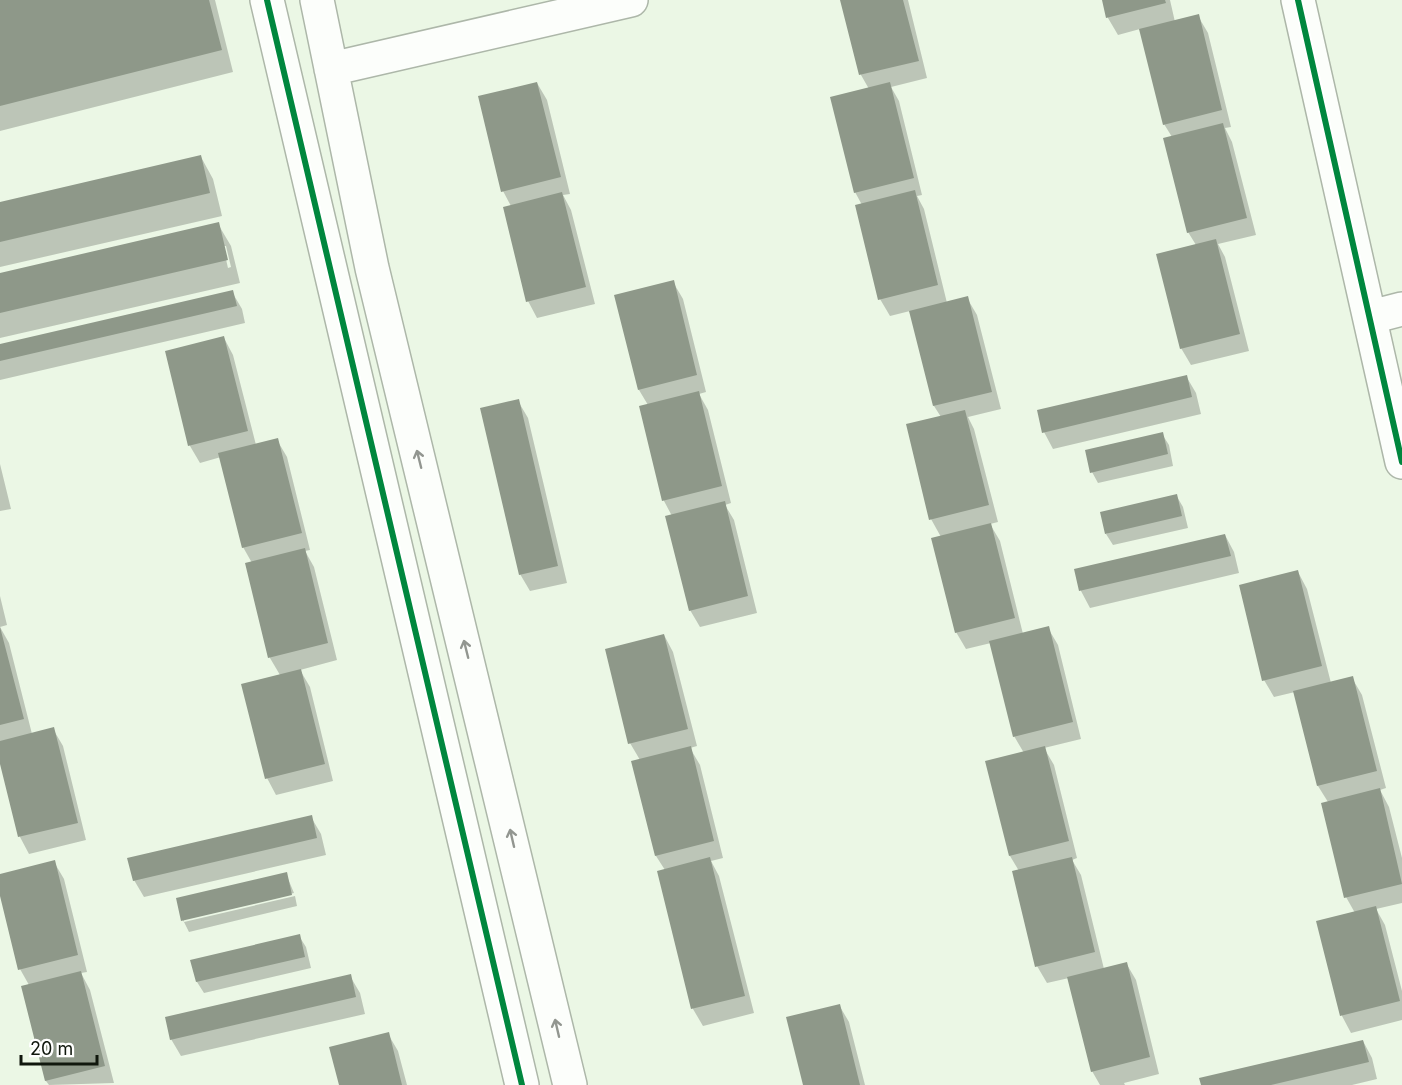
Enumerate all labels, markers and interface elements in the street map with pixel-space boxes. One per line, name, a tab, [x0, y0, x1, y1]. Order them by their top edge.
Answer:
one-way arrow	[413, 450, 425, 469]
one-way arrow	[459, 640, 471, 659]
one-way arrow	[505, 829, 517, 848]
one-way arrow	[550, 1019, 562, 1038]
scale bar	[21, 1028, 98, 1066]
text: 20 m	[30, 1038, 73, 1059]

